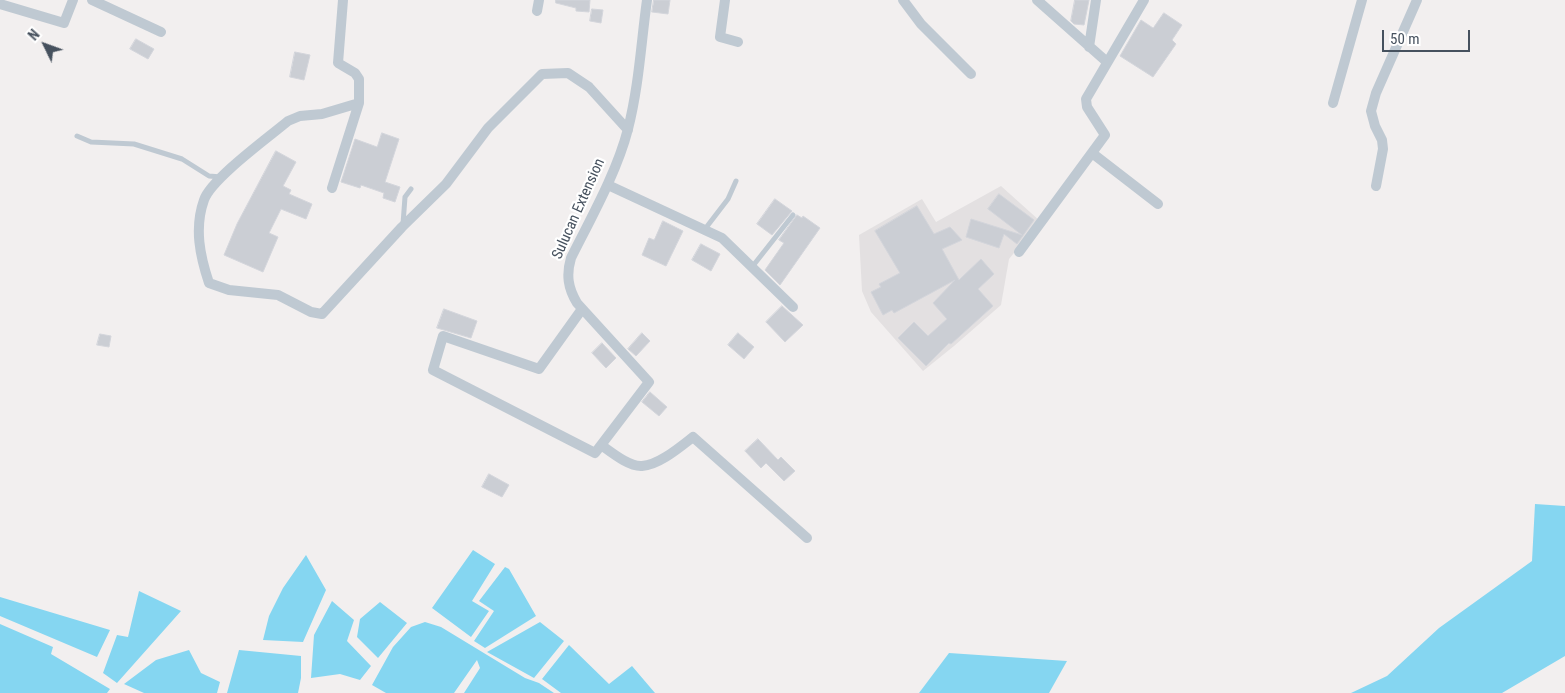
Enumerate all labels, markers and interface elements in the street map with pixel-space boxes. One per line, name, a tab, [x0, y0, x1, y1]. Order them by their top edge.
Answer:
north arrow	[20, 20, 70, 70]
scale bar	[1385, 20, 1472, 52]
text: N	[25, 26, 43, 44]
text: 50 m	[1390, 30, 1420, 48]
street label: Sulucan Extension	[549, 156, 609, 262]

